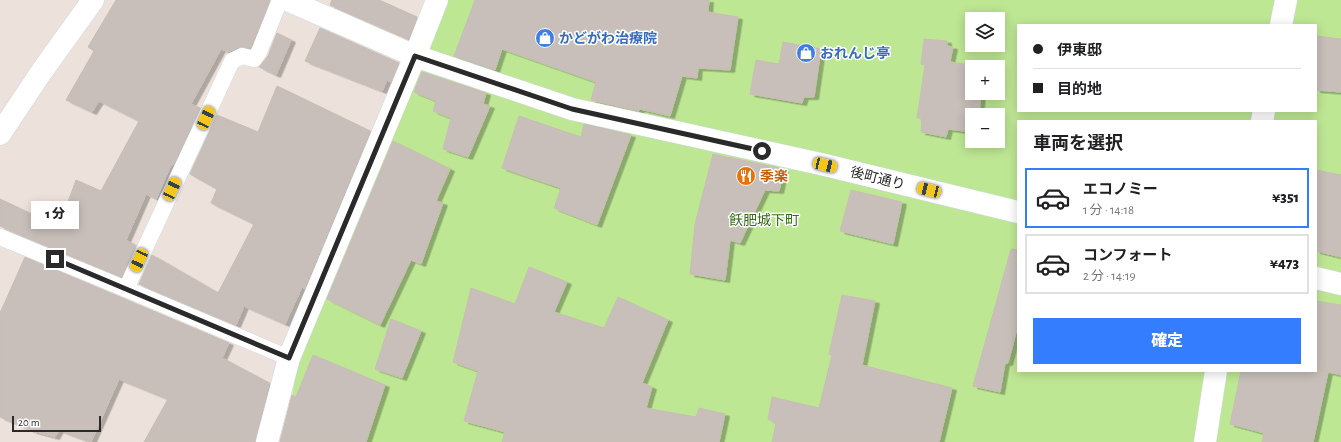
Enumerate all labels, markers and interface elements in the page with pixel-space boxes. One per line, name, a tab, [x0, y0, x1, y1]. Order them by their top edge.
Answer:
map controls	[965, 12, 1005, 148]
button: layers	[965, 12, 1005, 52]
shop icon: かどがわ治療院	[534, 27, 556, 49]
place label: かどがわ治療院	[559, 30, 657, 46]
shop icon: おれんじ亭	[795, 42, 817, 64]
text: 伊東邸	[1057, 43, 1102, 58]
place label: おれんじ亭	[820, 46, 890, 61]
button: +	[965, 60, 1005, 100]
text: 目的地	[1057, 82, 1102, 97]
car	[195, 105, 217, 131]
button: −	[965, 108, 1005, 148]
text: 車両を選択	[1033, 135, 1123, 153]
route start	[753, 142, 771, 160]
car	[812, 156, 838, 174]
street label: 後町通り	[849, 164, 907, 193]
restaurant icon: 季楽	[735, 165, 757, 187]
place label: 季楽	[760, 169, 788, 184]
car	[161, 176, 183, 202]
icon: car	[1035, 180, 1071, 216]
car	[916, 181, 942, 199]
text: エコノミー	[1083, 182, 1158, 197]
text: ¥351	[1272, 190, 1299, 205]
callout: 1 分	[31, 201, 79, 229]
text: 1 分 · 14:18	[1083, 204, 1134, 217]
text: 1 分	[45, 208, 65, 221]
park label: 飫肥城下町	[729, 213, 799, 228]
icon: car	[1035, 246, 1071, 282]
car	[128, 247, 150, 273]
text: コンフォート	[1083, 248, 1173, 263]
route end	[46, 250, 64, 268]
text: ¥473	[1270, 256, 1299, 271]
text: 2 分 · 14:19	[1083, 270, 1136, 283]
button: 確定	[1033, 318, 1301, 364]
scale bar	[12, 414, 101, 433]
text: 20 m	[18, 417, 39, 428]

